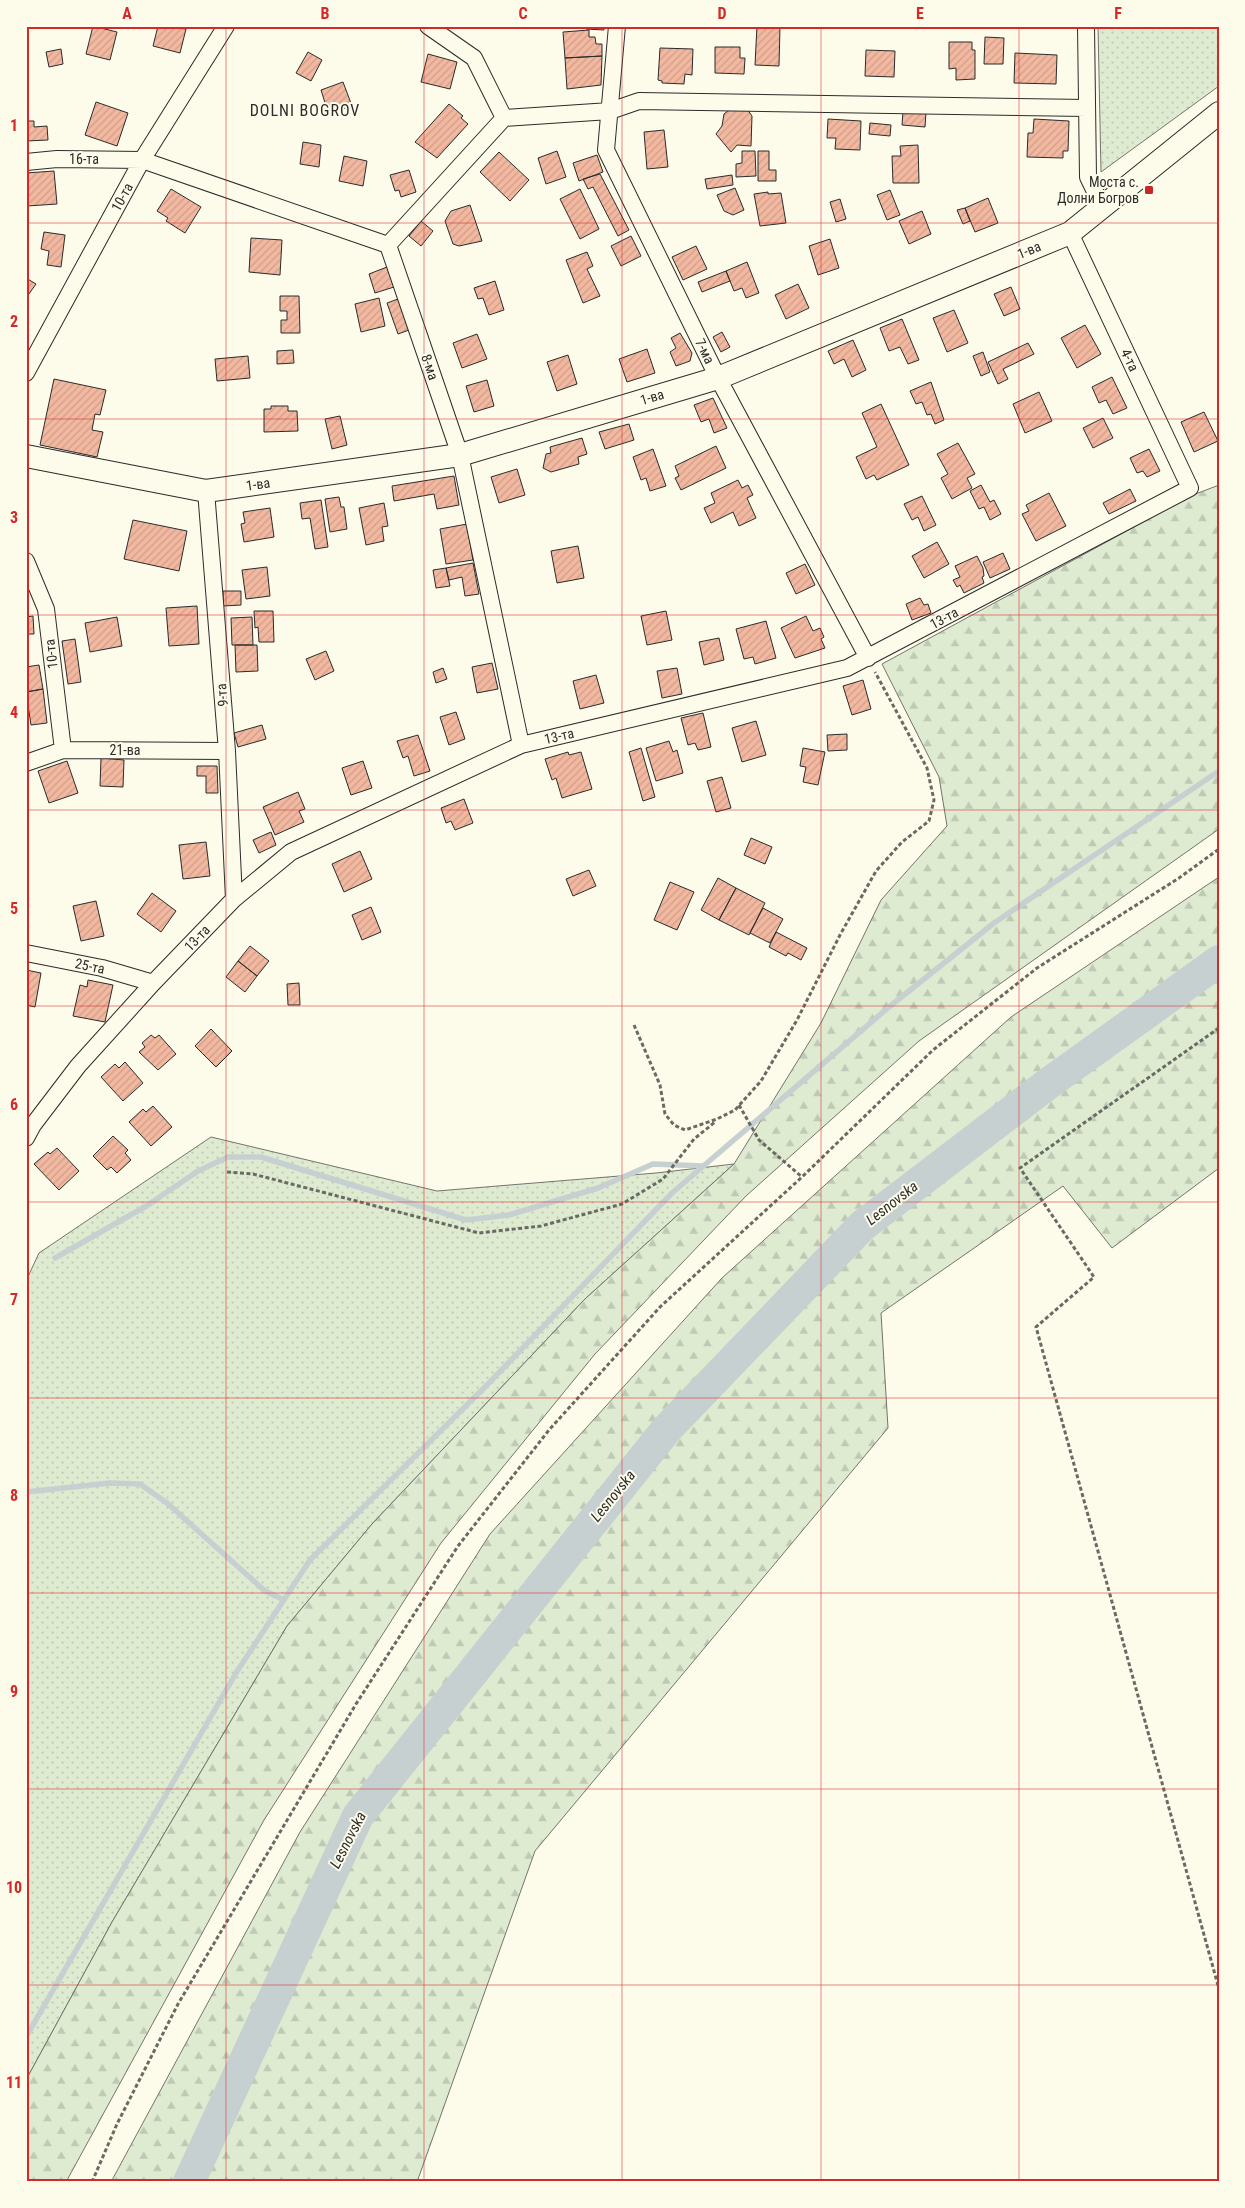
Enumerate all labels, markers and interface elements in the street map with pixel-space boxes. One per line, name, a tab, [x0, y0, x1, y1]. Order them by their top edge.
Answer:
text: A	[122, 4, 132, 23]
text: B	[321, 4, 330, 23]
text: C	[518, 4, 528, 23]
text: D	[717, 4, 727, 23]
text: E	[916, 4, 924, 23]
text: F	[1114, 4, 1122, 23]
district label: DOLNI BOGROV	[250, 101, 360, 120]
text: 1	[10, 116, 18, 135]
street label: 16-та	[69, 151, 99, 167]
place label: Моста с. Долни Богров	[1057, 174, 1139, 206]
street label: 10-та	[108, 180, 136, 214]
marker: Моста с. Долни Богров	[1143, 184, 1155, 196]
street label: 1-ва	[1015, 238, 1043, 262]
text: 2	[10, 312, 18, 331]
street label: 7-ма	[692, 336, 718, 366]
street label: 4-та	[1118, 346, 1142, 374]
street label: 8-ма	[418, 352, 442, 382]
street label: 1-ва	[638, 386, 666, 408]
street label: 1-ва	[245, 474, 271, 494]
text: 3	[10, 508, 18, 527]
street label: 13-та	[927, 604, 961, 632]
street label: 10-та	[41, 638, 61, 670]
street label: 9-та	[213, 683, 231, 707]
text: 4	[10, 703, 18, 722]
street label: 13-та	[543, 725, 575, 747]
street label: 21-ва	[109, 742, 141, 758]
text: 5	[10, 899, 18, 918]
street label: 13-та	[181, 922, 213, 954]
street label: 25-та	[74, 955, 106, 977]
text: 6	[10, 1095, 18, 1114]
water label: Lesnovska	[862, 1177, 922, 1229]
text: 7	[10, 1290, 18, 1309]
water label: Lesnovska	[587, 1467, 639, 1525]
text: 8	[10, 1486, 18, 1505]
text: 9	[10, 1682, 18, 1701]
water label: Lesnovska	[326, 1809, 370, 1871]
text: 10	[6, 1878, 22, 1897]
text: 11	[6, 2073, 22, 2092]

